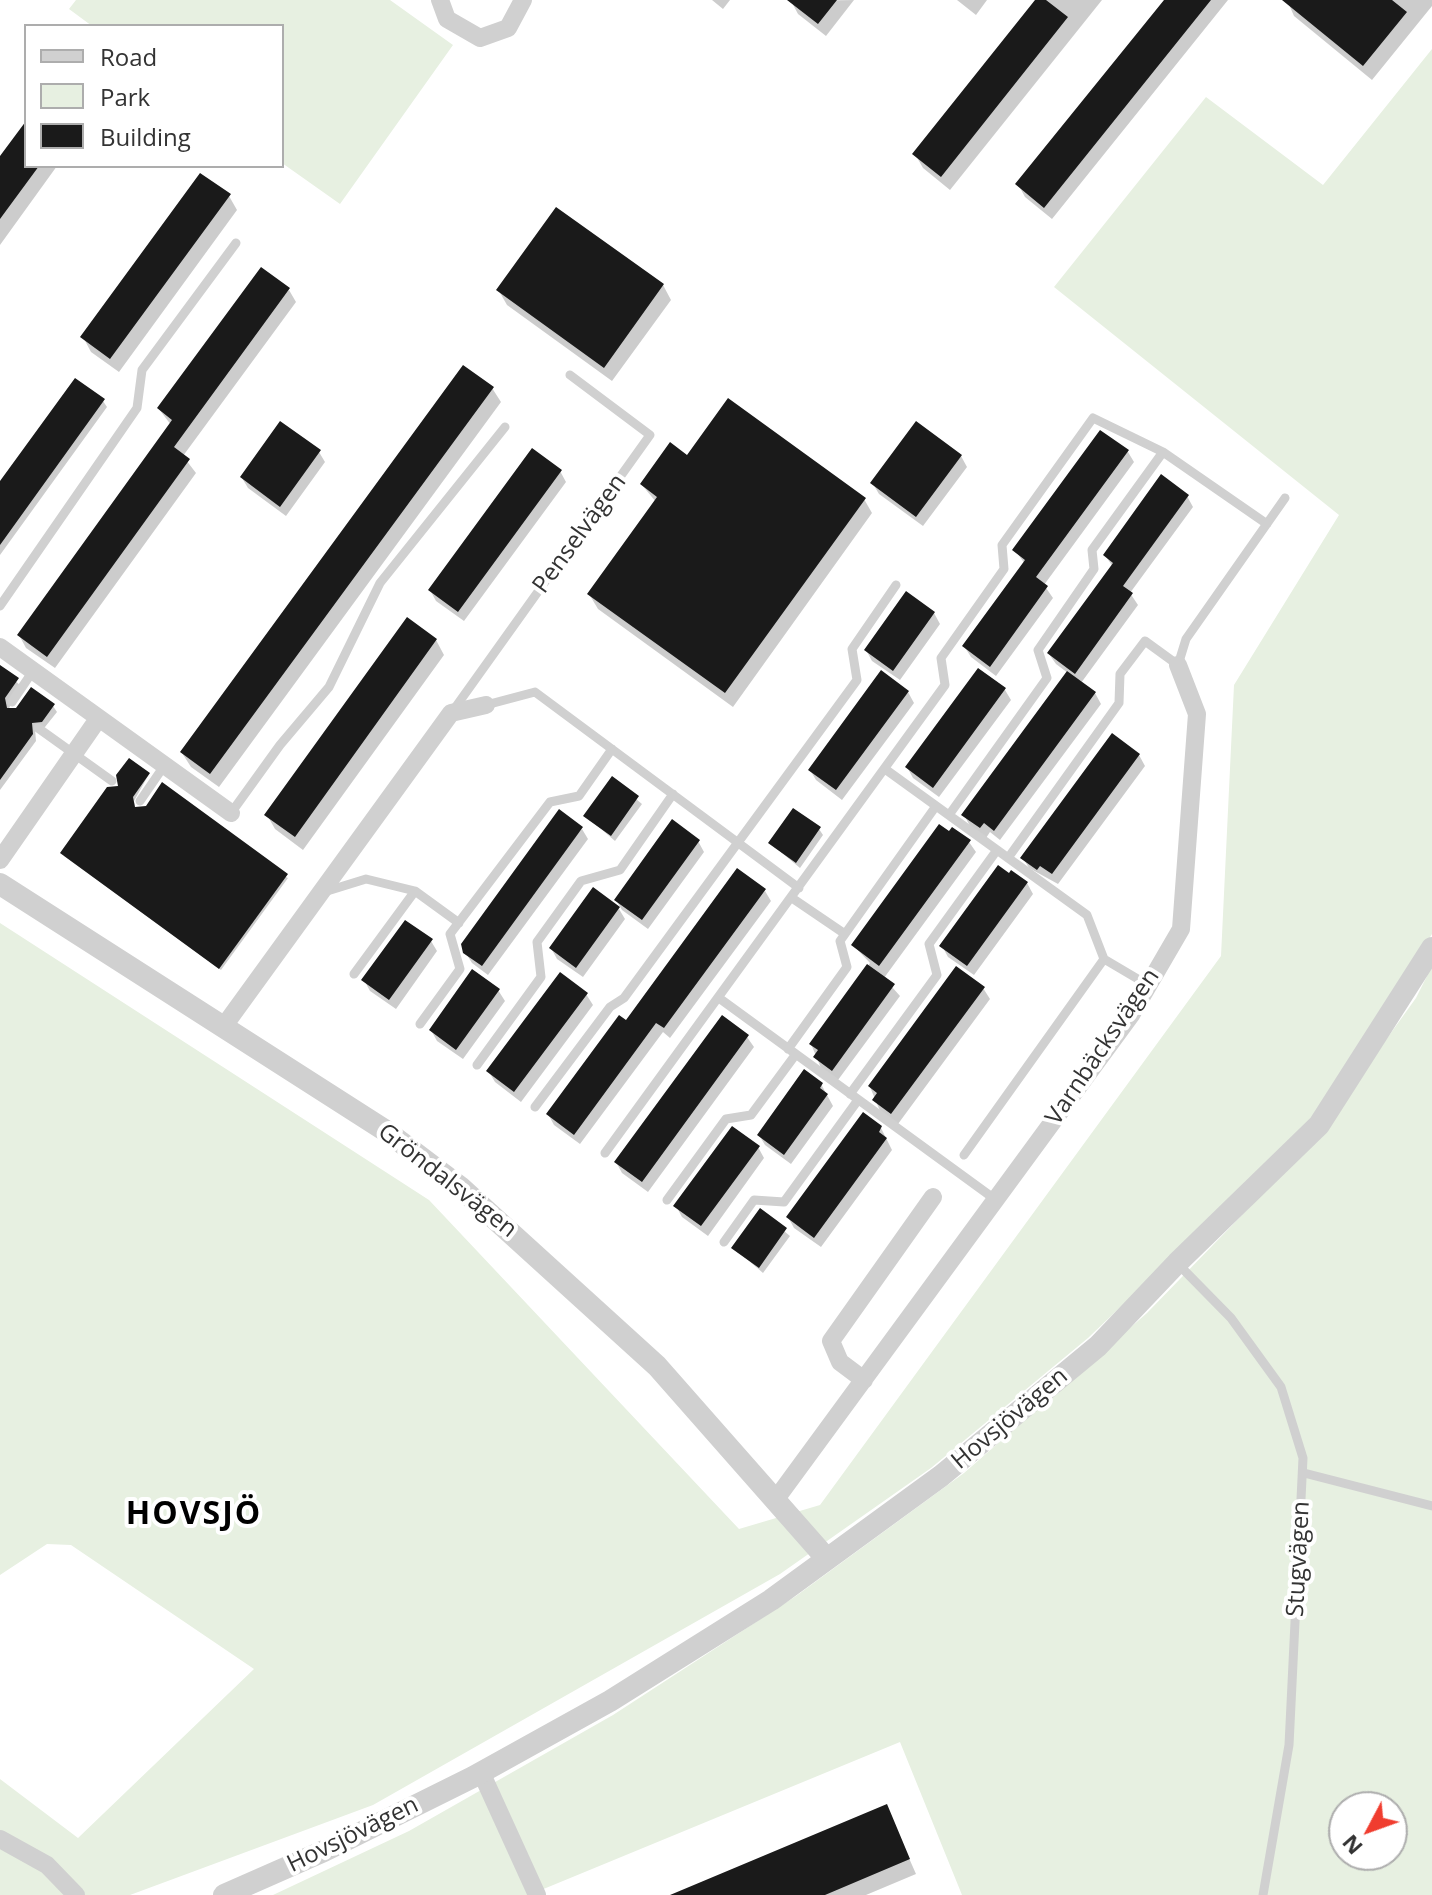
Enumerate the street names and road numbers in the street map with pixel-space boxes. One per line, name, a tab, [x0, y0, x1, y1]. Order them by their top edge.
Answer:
street label: Penselvägen	[527, 469, 633, 599]
street label: Varnbäcksvägen	[1040, 963, 1166, 1131]
street label: Gröndalsvägen	[372, 1118, 522, 1244]
street label: Hovsjövägen	[946, 1362, 1074, 1476]
street label: Stugvägen	[1282, 1500, 1316, 1618]
street label: Hovsjövägen	[283, 1791, 423, 1879]

